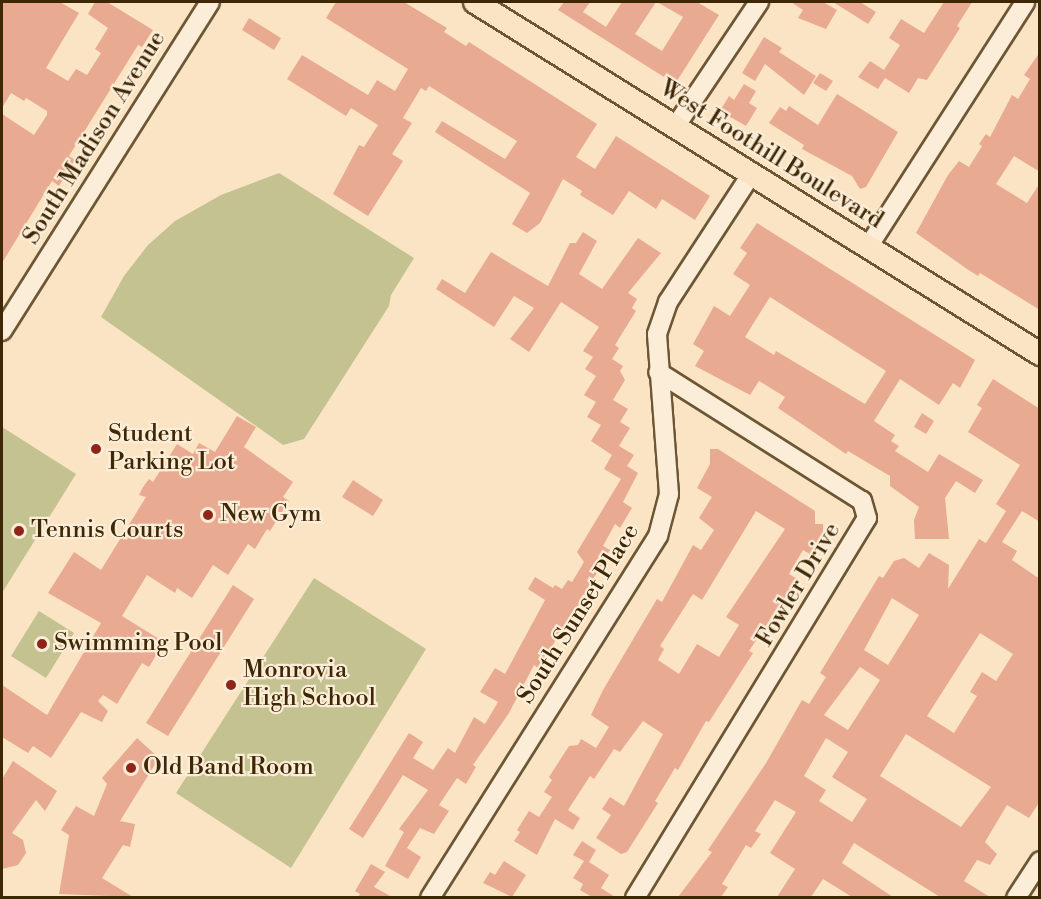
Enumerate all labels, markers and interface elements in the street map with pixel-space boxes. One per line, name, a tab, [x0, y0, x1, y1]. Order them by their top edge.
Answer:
street label: South Madison Avenue	[18, 26, 172, 250]
street label: West Foothill Boulevard	[654, 74, 888, 236]
place label: Student Parking Lot	[108, 421, 235, 477]
marker: Student Parking Lot	[89, 442, 103, 456]
place label: New Gym	[220, 501, 321, 529]
marker: New Gym	[201, 508, 215, 522]
place label: Tennis Courts	[31, 517, 184, 545]
street label: Fowler Drive	[751, 518, 847, 652]
street label: South Sunset Place	[512, 519, 646, 709]
marker: Tennis Courts	[12, 524, 26, 538]
place label: Swimming Pool	[54, 630, 222, 658]
marker: Swimming Pool	[35, 637, 49, 651]
place label: Monrovia High School	[243, 657, 376, 713]
marker: Monrovia High School	[224, 678, 238, 692]
place label: Old Band Room	[143, 754, 314, 782]
marker: Old Band Room	[124, 761, 138, 775]

